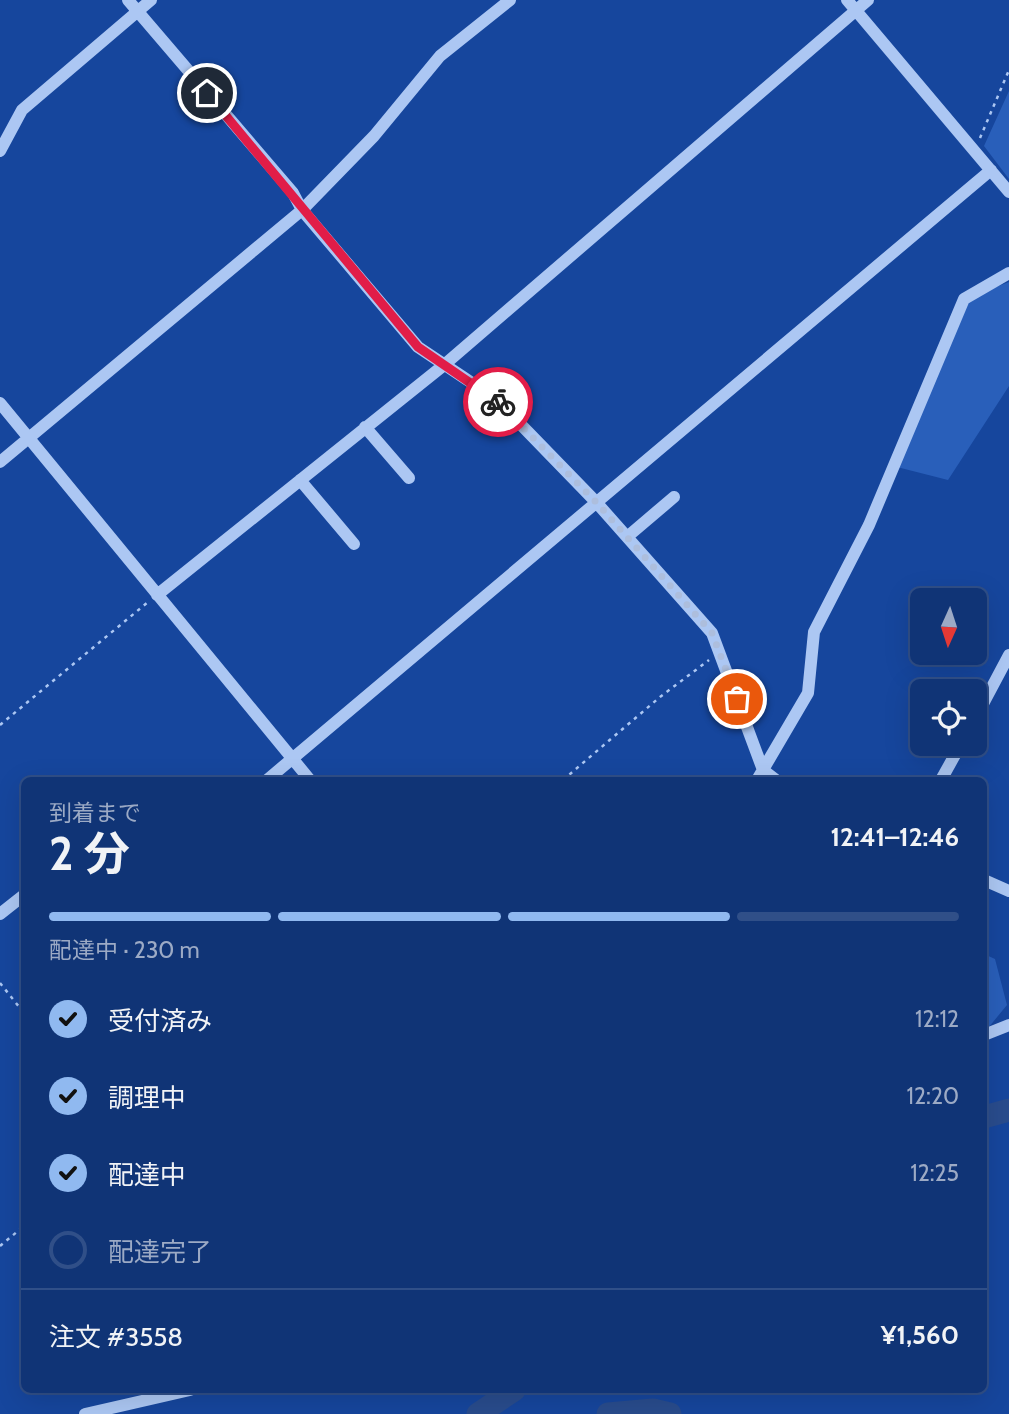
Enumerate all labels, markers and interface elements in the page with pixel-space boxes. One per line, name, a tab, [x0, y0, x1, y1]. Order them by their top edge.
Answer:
pin	[177, 63, 237, 123]
icon: home	[188, 74, 226, 112]
courier	[463, 367, 533, 437]
icon: bike	[479, 383, 517, 421]
north arrow	[910, 588, 987, 665]
map controls	[910, 588, 987, 756]
pin	[707, 669, 767, 729]
button: locate	[910, 679, 987, 756]
icon: bag	[718, 680, 756, 718]
text: 到着まで	[49, 799, 141, 827]
text: 12:41–12:46	[830, 821, 959, 853]
text: 2 分	[49, 826, 130, 882]
text: 配達中 · 230 m	[49, 936, 200, 964]
icon: check	[49, 1000, 87, 1038]
text: 受付済み	[108, 1005, 212, 1037]
text: 12:12	[915, 1005, 959, 1033]
icon: check	[49, 1077, 87, 1115]
text: 調理中	[108, 1082, 186, 1114]
text: 12:20	[907, 1082, 959, 1110]
icon: check	[49, 1154, 87, 1192]
text: 配達中	[108, 1159, 186, 1191]
text: 12:25	[910, 1159, 959, 1187]
text: 配達完了	[108, 1236, 212, 1268]
text: ¥1,560	[881, 1319, 959, 1351]
text: 注文 #3558	[49, 1321, 183, 1353]

